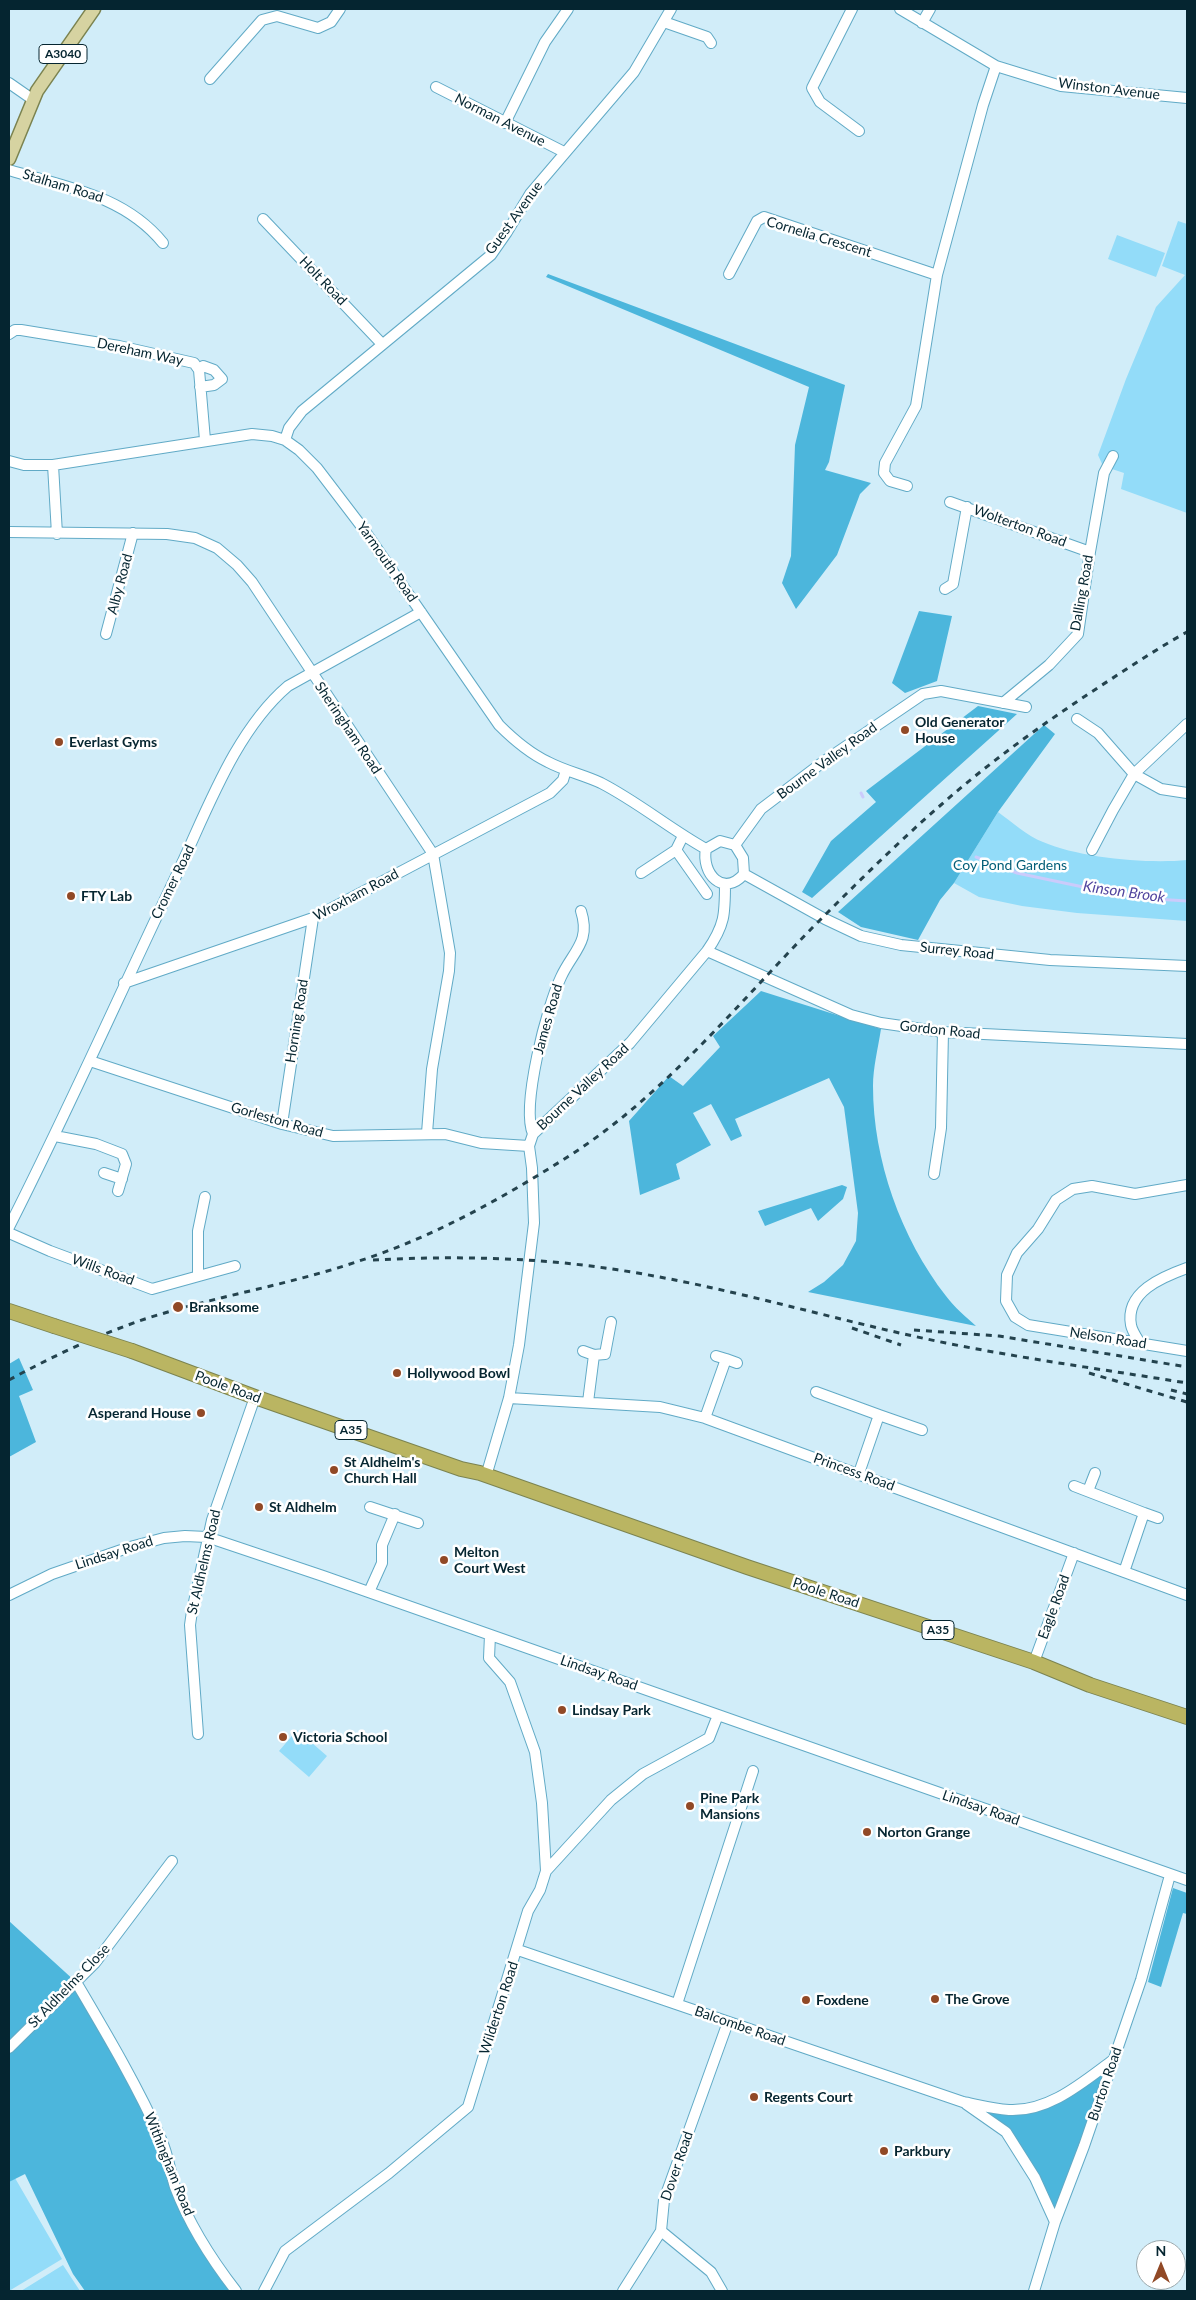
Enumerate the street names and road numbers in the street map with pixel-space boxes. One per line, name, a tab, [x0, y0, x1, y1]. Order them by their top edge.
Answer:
road number: A3040	[39, 44, 87, 64]
street label: Winston Avenue	[1057, 74, 1161, 104]
street label: Norman Avenue	[452, 90, 548, 150]
street label: Stalham Road	[21, 166, 105, 206]
street label: Guest Avenue	[482, 178, 546, 258]
street label: Cornelia Crescent	[764, 213, 874, 261]
street label: Holt Road	[296, 253, 350, 309]
street label: Dereham Way	[95, 335, 185, 369]
street label: Wolterton Road	[971, 501, 1069, 551]
street label: Yarmouth Road	[353, 519, 421, 605]
street label: Alby Road	[104, 552, 136, 616]
street label: Dalling Road	[1067, 554, 1097, 632]
street label: Sheringham Road	[311, 679, 385, 777]
street label: Bourne Valley Road	[774, 719, 880, 803]
street label: Cromer Road	[148, 842, 198, 922]
street label: Wroxham Road	[310, 865, 402, 925]
street label: Surrey Road	[919, 939, 995, 963]
street label: Horning Road	[282, 978, 312, 1064]
street label: James Road	[530, 982, 566, 1056]
street label: Gordon Road	[899, 1017, 981, 1043]
street label: Bourne Valley Road	[534, 1040, 632, 1134]
street label: Gorleston Road	[229, 1099, 325, 1141]
street label: Wills Road	[70, 1251, 136, 1289]
street label: Nelson Road	[1068, 1324, 1148, 1352]
street label: Poole Road	[193, 1367, 263, 1407]
road number: A35	[335, 1420, 367, 1440]
street label: Princess Road	[811, 1450, 897, 1494]
street label: St Aldhelms Road	[184, 1508, 224, 1616]
street label: Lindsay Road	[73, 1533, 155, 1573]
street label: Eagle Road	[1035, 1572, 1073, 1642]
street label: Poole Road	[790, 1574, 862, 1612]
road number: A35	[922, 1620, 954, 1640]
street label: Lindsay Road	[558, 1652, 640, 1694]
street label: Lindsay Road	[940, 1787, 1022, 1829]
street label: St Aldhelms Close	[25, 1941, 113, 2031]
street label: Wilderton Road	[476, 1959, 522, 2057]
street label: Balcombe Road	[692, 2003, 788, 2049]
street label: Burton Road	[1084, 2045, 1126, 2123]
street label: Withingham Road	[141, 2110, 197, 2218]
street label: Dover Road	[657, 2129, 697, 2203]

